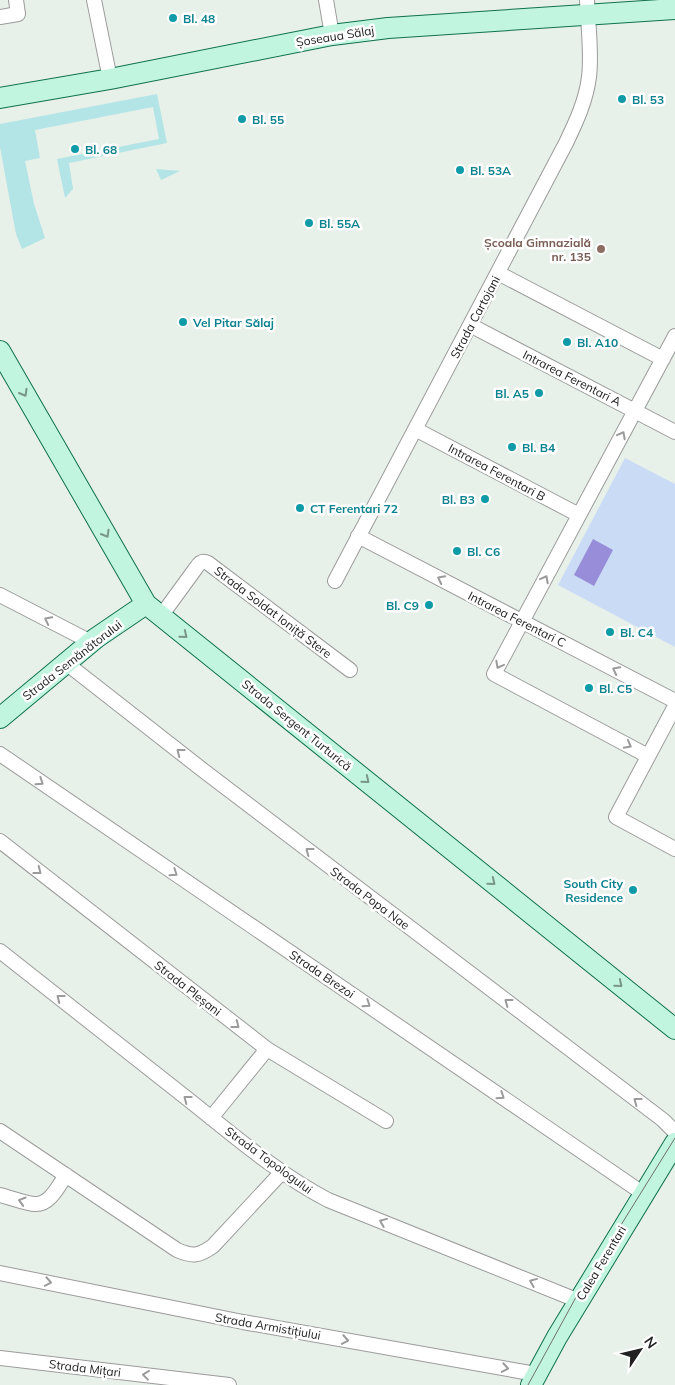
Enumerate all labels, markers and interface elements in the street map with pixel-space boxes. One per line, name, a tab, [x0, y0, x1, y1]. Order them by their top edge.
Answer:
place label: Bl. 48	[183, 11, 215, 26]
marker: Bl. 48	[167, 12, 179, 24]
street label: Șoseaua Sălaj	[295, 22, 375, 51]
place label: Bl. 53	[632, 92, 664, 107]
marker: Bl. 53	[616, 93, 628, 105]
place label: Bl. 55	[252, 112, 284, 127]
marker: Bl. 55	[236, 113, 248, 125]
place label: Bl. 68	[85, 142, 117, 157]
marker: Bl. 68	[69, 143, 81, 155]
place label: Bl. 53A	[470, 163, 511, 178]
marker: Bl. 53A	[454, 164, 466, 176]
place label: Bl. 55A	[319, 216, 360, 231]
marker: Bl. 55A	[303, 217, 315, 229]
place label: Școala Gimnazială nr. 135	[484, 235, 591, 264]
marker: Școala Gimnazială nr. 135	[595, 243, 607, 255]
street label: Strada Cartojani	[447, 273, 503, 361]
place label: Vel Pitar Sălaj	[192, 315, 274, 330]
marker: Vel Pitar Sălaj	[177, 316, 189, 328]
place label: Bl. A10	[577, 335, 618, 350]
marker: Bl. A10	[561, 336, 573, 348]
street label: Intrarea Ferentari A	[520, 347, 624, 409]
place label: Bl. A5	[495, 386, 529, 401]
marker: Bl. A5	[533, 387, 545, 399]
one-way arrow	[18, 388, 28, 397]
one-way arrow	[616, 432, 626, 441]
street label: Intrarea Ferentari B	[446, 440, 548, 504]
place label: Bl. B4	[522, 440, 555, 455]
marker: Bl. B4	[506, 441, 518, 453]
place label: Bl. B3	[442, 492, 475, 507]
marker: Bl. B3	[479, 493, 491, 505]
place label: CT Ferentari 72	[310, 501, 398, 516]
marker: CT Ferentari 72	[294, 502, 306, 514]
one-way arrow	[99, 529, 109, 538]
place label: Bl. C6	[467, 544, 500, 559]
marker: Bl. C6	[451, 545, 463, 557]
street label: Strada Soldat Ioniță Stere	[211, 563, 335, 662]
one-way arrow	[539, 575, 549, 584]
one-way arrow	[437, 576, 446, 586]
street label: Intrarea Ferentari C	[466, 588, 568, 650]
place label: Bl. C9	[386, 598, 419, 613]
marker: Bl. C9	[423, 599, 435, 611]
one-way arrow	[44, 616, 53, 626]
street label: Strada Semănătorului	[19, 617, 125, 703]
place label: Bl. C4	[620, 625, 653, 640]
marker: Bl. C4	[604, 626, 616, 638]
one-way arrow	[179, 629, 188, 638]
one-way arrow	[495, 659, 505, 668]
one-way arrow	[612, 666, 621, 676]
street label: Strada Sergent Turturică	[239, 676, 355, 774]
place label: Bl. C5	[599, 681, 632, 696]
marker: Bl. C5	[583, 682, 595, 694]
one-way arrow	[623, 739, 632, 749]
one-way arrow	[177, 750, 186, 758]
one-way arrow	[360, 775, 369, 783]
one-way arrow	[34, 776, 44, 785]
one-way arrow	[305, 848, 315, 857]
street label: Strada Popa Nae	[327, 863, 413, 933]
one-way arrow	[33, 866, 42, 875]
one-way arrow	[169, 867, 178, 876]
place label: South City Residence	[563, 876, 623, 905]
one-way arrow	[487, 877, 496, 886]
marker: South City Residence	[627, 884, 639, 896]
street label: Strada Brezoi	[287, 947, 358, 1001]
street label: Strada Pleșani	[151, 957, 225, 1020]
one-way arrow	[613, 978, 622, 986]
one-way arrow	[57, 996, 66, 1004]
one-way arrow	[361, 998, 370, 1007]
one-way arrow	[505, 1000, 514, 1008]
one-way arrow	[230, 1019, 239, 1027]
one-way arrow	[495, 1090, 505, 1099]
one-way arrow	[184, 1096, 193, 1104]
one-way arrow	[633, 1098, 643, 1107]
street label: Strada Topologului	[222, 1123, 316, 1197]
one-way arrow	[18, 1196, 26, 1207]
one-way arrow	[379, 1218, 387, 1228]
street label: Calea Ferentari	[573, 1223, 629, 1303]
one-way arrow	[43, 1277, 52, 1287]
one-way arrow	[530, 1278, 538, 1288]
street label: Strada Armistițiului	[214, 1309, 322, 1344]
north arrow	[615, 1325, 665, 1375]
text: N	[640, 1333, 661, 1352]
one-way arrow	[340, 1334, 349, 1344]
street label: Strada Mițari	[48, 1356, 122, 1381]
one-way arrow	[500, 1362, 509, 1372]
one-way arrow	[141, 1370, 149, 1381]

